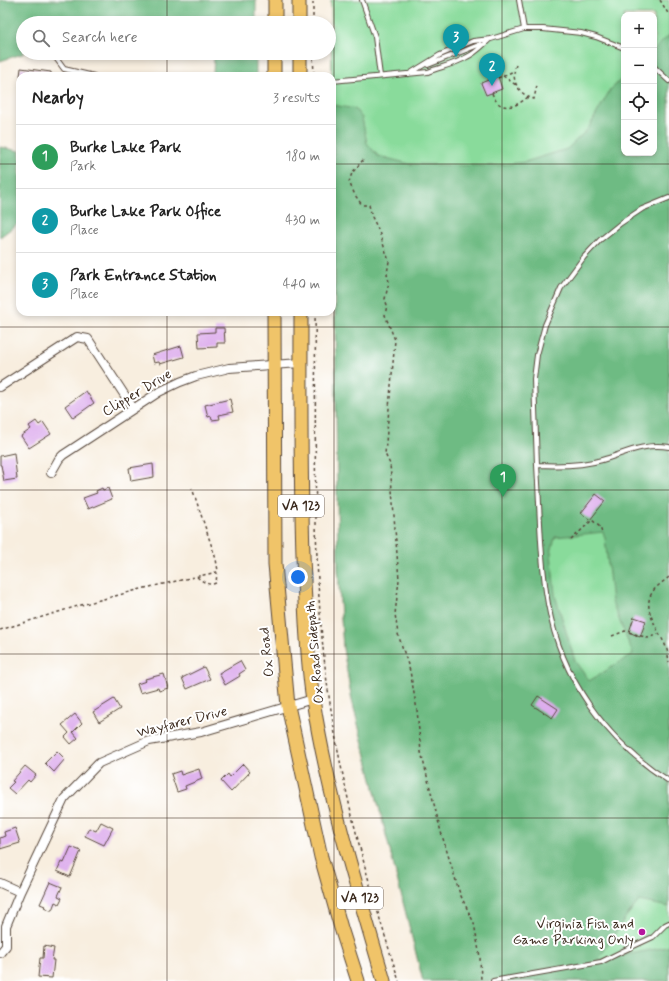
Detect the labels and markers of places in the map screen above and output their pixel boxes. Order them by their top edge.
pin: 3 [443,24,469,57]
pin: 2 [479,53,505,86]
pin: 1 [490,464,516,497]
place label: Virginia Fish and Game Parking Only [513,915,634,949]
marker: Virginia Fish and Game Parking Only [637,927,647,937]

